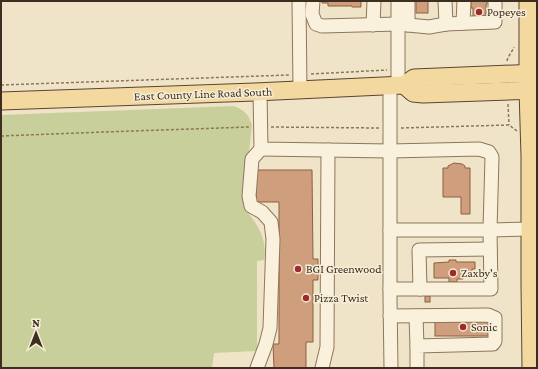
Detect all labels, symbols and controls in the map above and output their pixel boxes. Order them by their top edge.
place label: Popeyes [487,5,526,19]
marker: Popeyes [474,7,484,17]
street label: East County Line Road South [134,85,273,103]
place label: BGI Greenwood [306,262,382,276]
marker: BGI Greenwood [293,264,303,274]
place label: Zaxby's [461,266,498,280]
marker: Zaxby's [448,268,458,278]
place label: Pizza Twist [314,291,369,305]
marker: Pizza Twist [301,293,311,303]
north arrow [16,313,56,353]
text: N [32,317,40,329]
place label: Sonic [471,320,497,334]
marker: Sonic [458,322,468,332]

